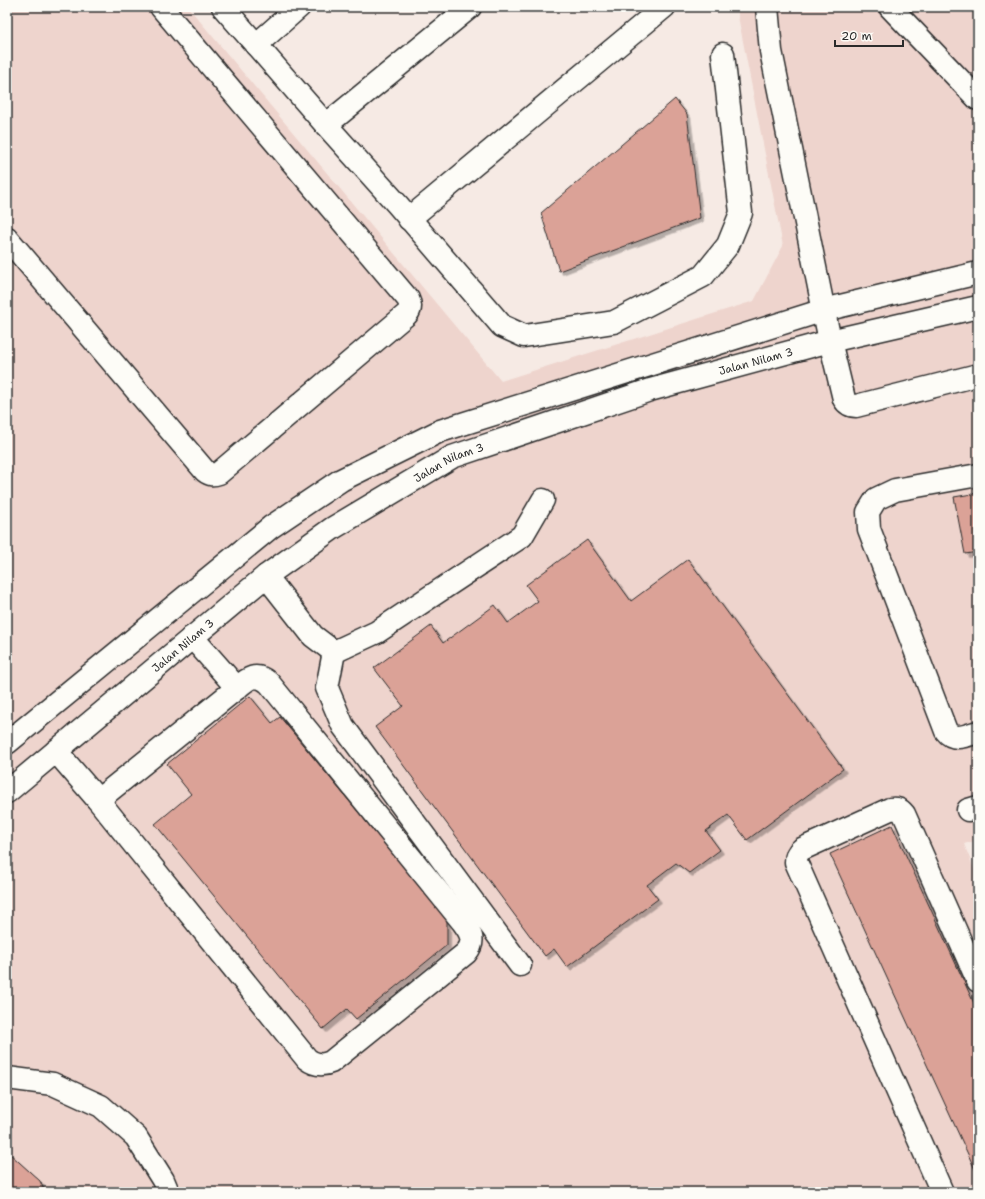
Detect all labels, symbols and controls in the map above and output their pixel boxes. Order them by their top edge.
scale bar [835,22,903,48]
text: 20 m [841,28,872,44]
street label: Jalan Nilam 3 [717,344,795,378]
street label: Jalan Nilam 3 [411,439,486,486]
street label: Jalan Nilam 3 [149,615,217,676]

